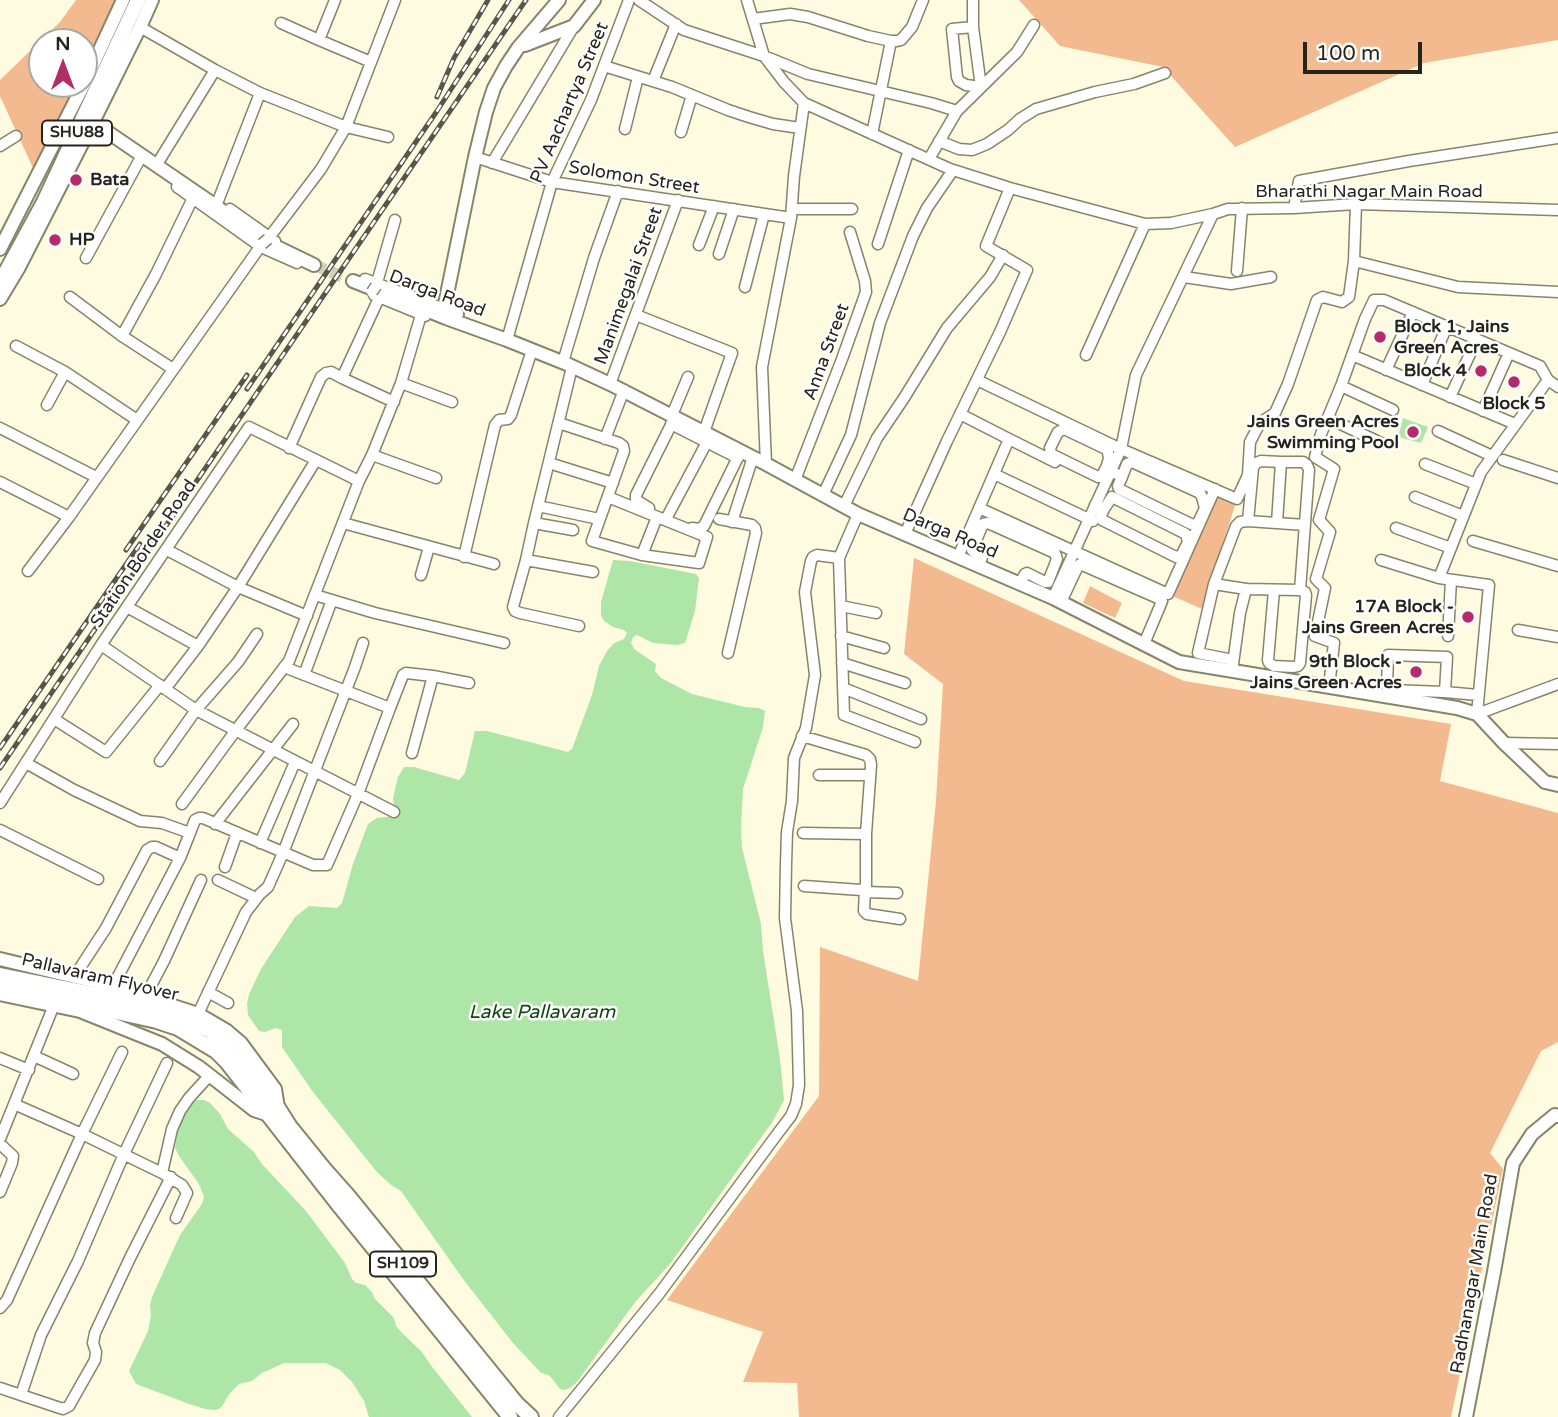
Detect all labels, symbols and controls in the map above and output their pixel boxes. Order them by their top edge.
street label: PV Aachartya Street [526,19,614,187]
north arrow [28,28,98,98]
scale bar [1306,28,1425,72]
text: N [55,33,71,55]
text: 100 m [1316,41,1380,66]
road number: SHU88 [42,120,112,146]
street label: Solomon Street [567,157,701,199]
place label: Bata [90,169,129,191]
marker: Bata [68,172,84,188]
street label: Bharathi Nagar Main Road [1255,181,1483,203]
street label: Manimegalai Street [590,204,668,368]
place label: HP [69,229,95,251]
marker: HP [47,232,63,248]
street label: Darga Road [386,266,488,322]
street label: Anna Street [799,301,855,403]
place label: Block 1, Jains Green Acres [1394,316,1509,358]
marker: Block 1, Jains Green Acres [1372,329,1388,345]
place label: Block 4 [1404,360,1467,382]
marker: Block 4 [1473,363,1489,379]
marker: Block 5 [1506,374,1522,390]
place label: Block 5 [1482,393,1546,415]
place label: Jains Green Acres Swimming Pool [1247,411,1399,453]
marker: Jains Green Acres Swimming Pool [1405,424,1421,440]
street label: Station Border Road [86,476,202,632]
street label: Darga Road [899,504,1001,564]
place label: 17A Block - Jains Green Acres [1302,596,1454,638]
marker: 17A Block - Jains Green Acres [1460,609,1476,625]
place label: 9th Block - Jains Green Acres [1250,651,1402,694]
marker: 9th Block - Jains Green Acres [1408,664,1424,680]
street label: Pallavaram Flyover [19,949,181,1007]
water label: Lake Pallavaram [469,1002,615,1024]
street label: Radhanagar Main Road [1447,1172,1503,1376]
road number: SH109 [370,1252,436,1276]

